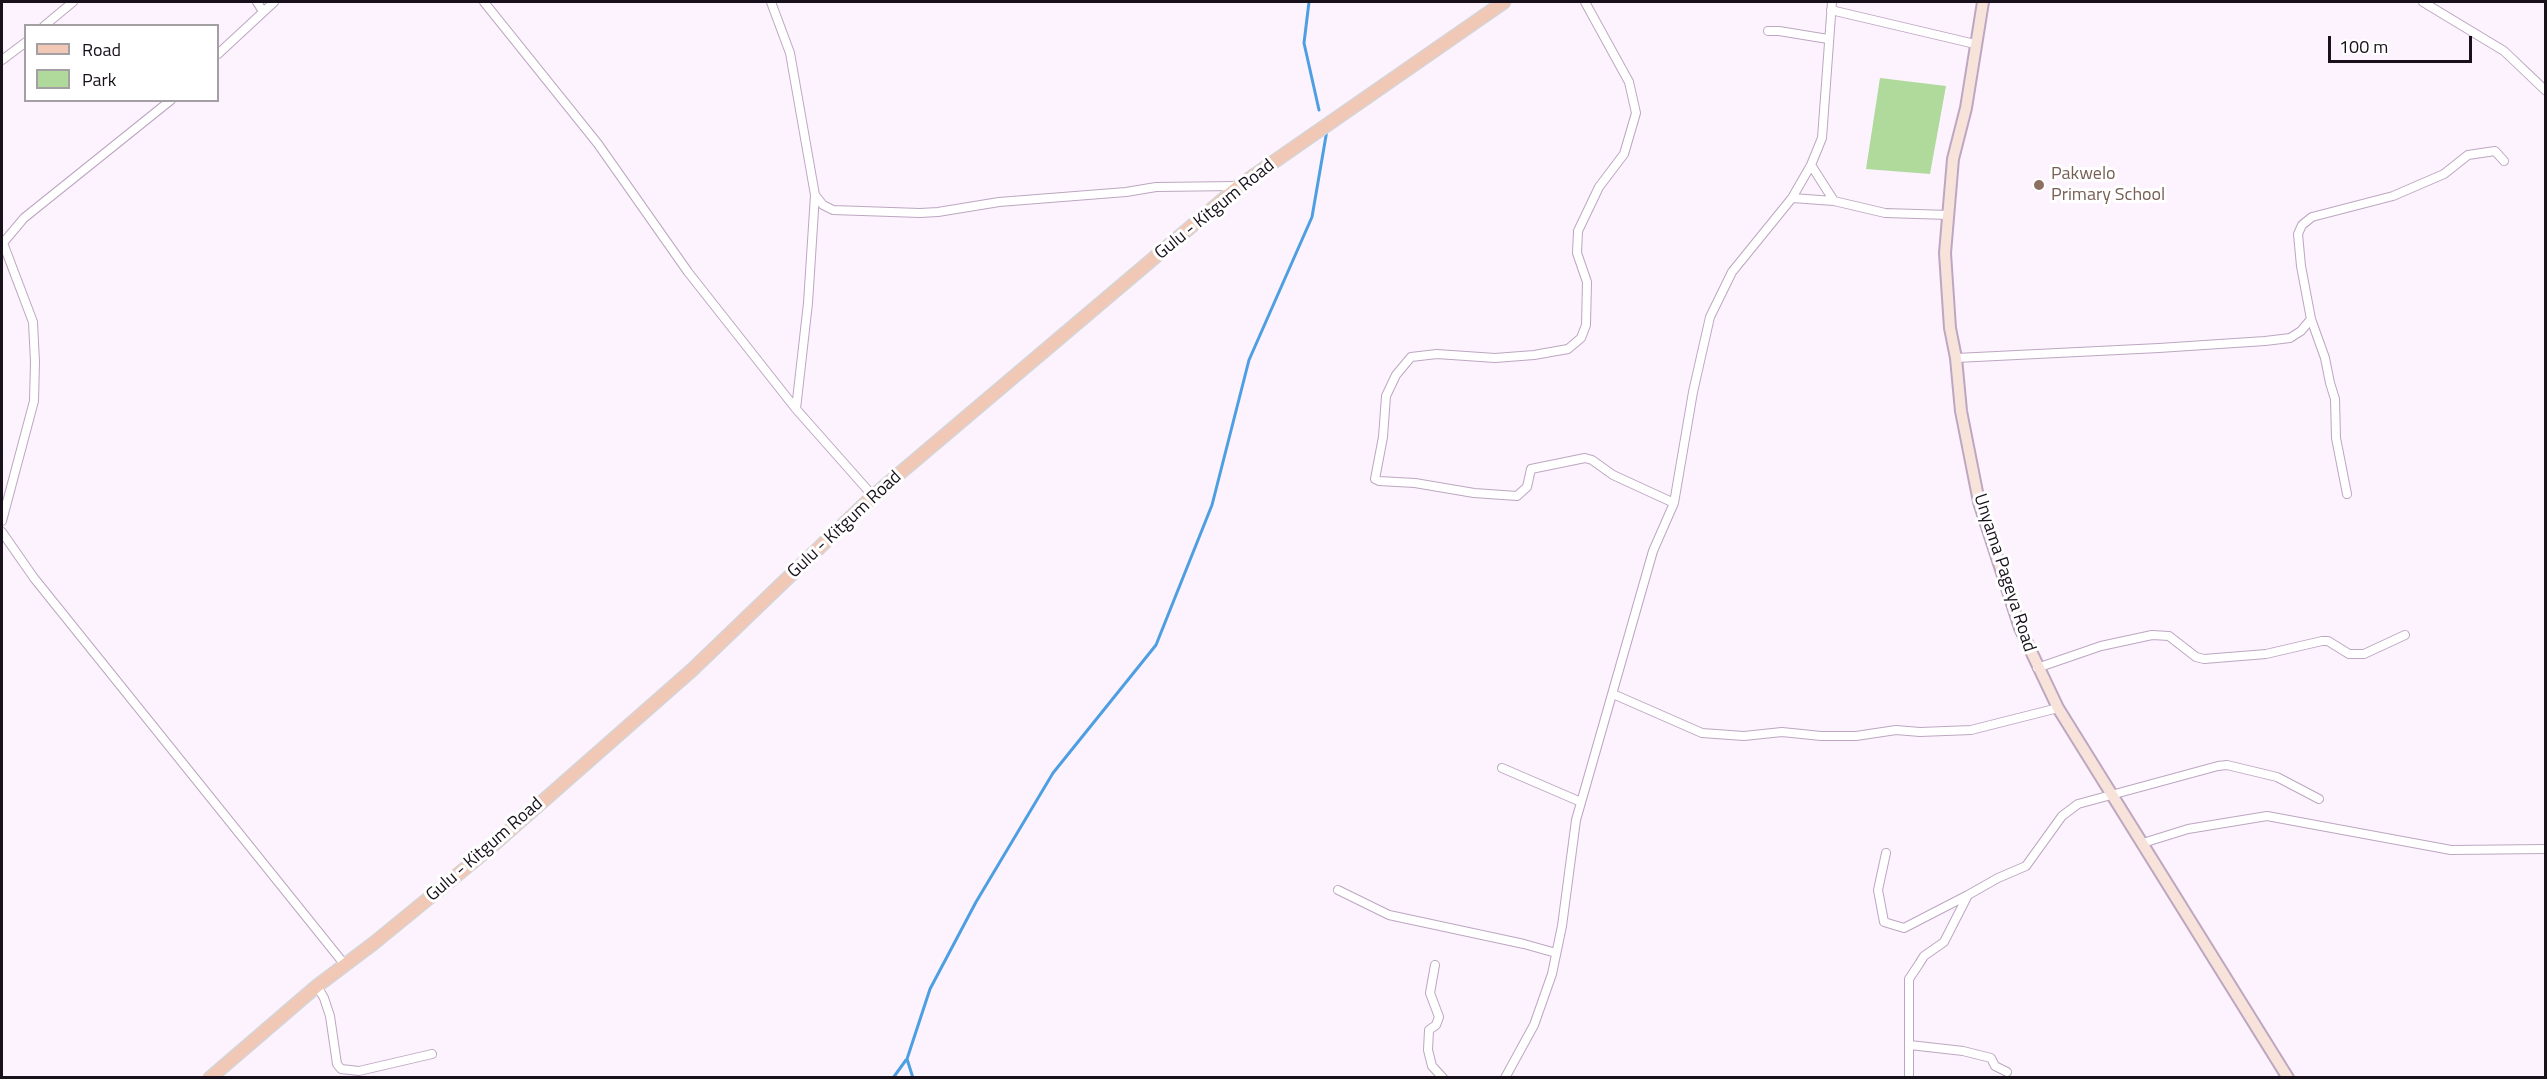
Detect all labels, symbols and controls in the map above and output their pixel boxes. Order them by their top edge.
legend [24,24,219,102]
scale bar [2331,24,2475,62]
text: 100 m [2339,33,2388,60]
text: Road [82,36,121,63]
text: Park [82,66,116,93]
street label: Gulu - Kitgum Road [1151,155,1279,265]
place label: Pakwelo Primary School [2051,164,2165,207]
marker: Pakwelo Primary School [2032,178,2046,192]
street label: Gulu - Kitgum Road [784,467,906,583]
street label: Unyama Pageya Road [1968,491,2040,655]
street label: Gulu - Kitgum Road [422,793,548,907]

